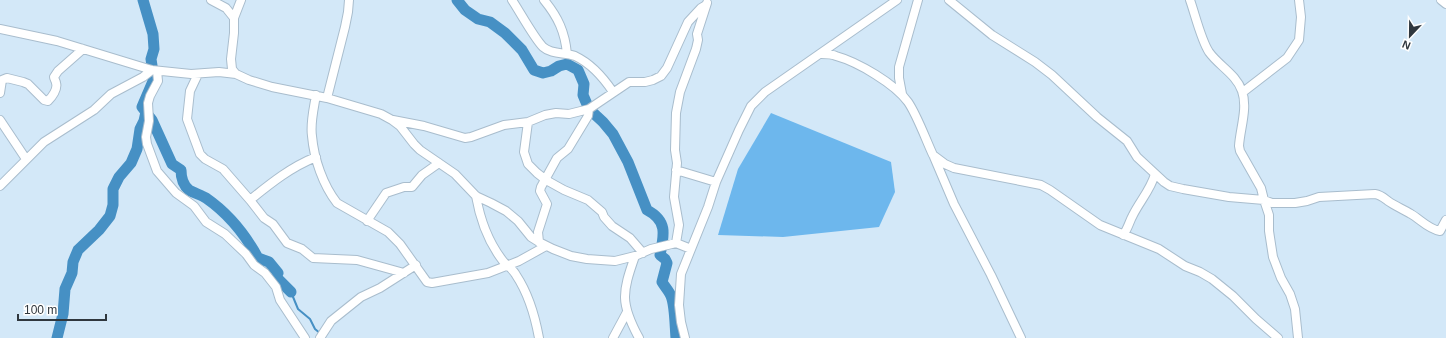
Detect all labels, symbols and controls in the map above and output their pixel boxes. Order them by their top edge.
north arrow [1390,16,1430,56]
text: N [1400,38,1412,52]
scale bar [18,296,106,322]
text: 100 m [24,303,57,317]

